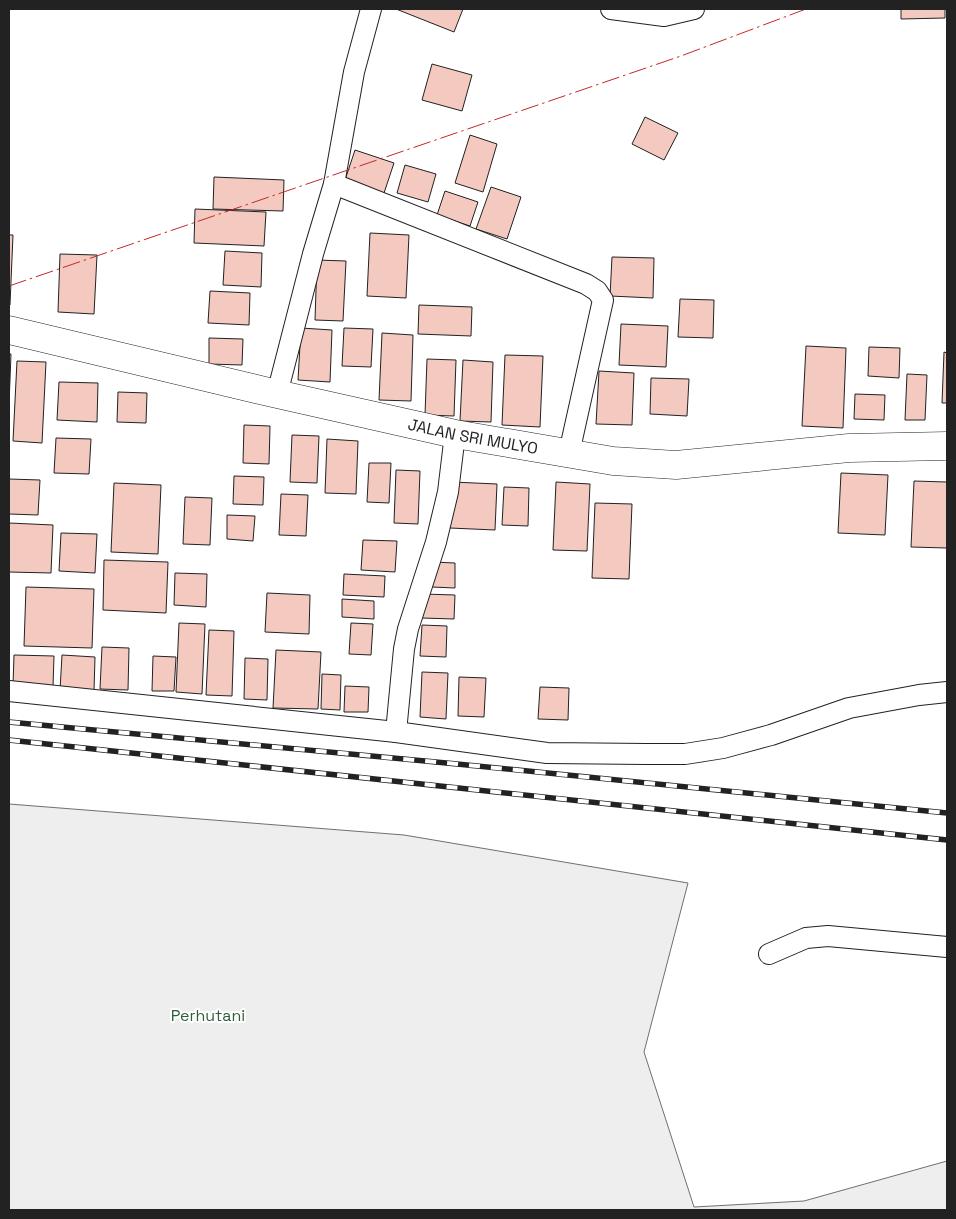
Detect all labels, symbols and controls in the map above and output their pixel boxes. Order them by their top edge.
street label: JALAN SRI MULYO [406,414,539,459]
park label: Perhutani [171,1005,245,1026]

